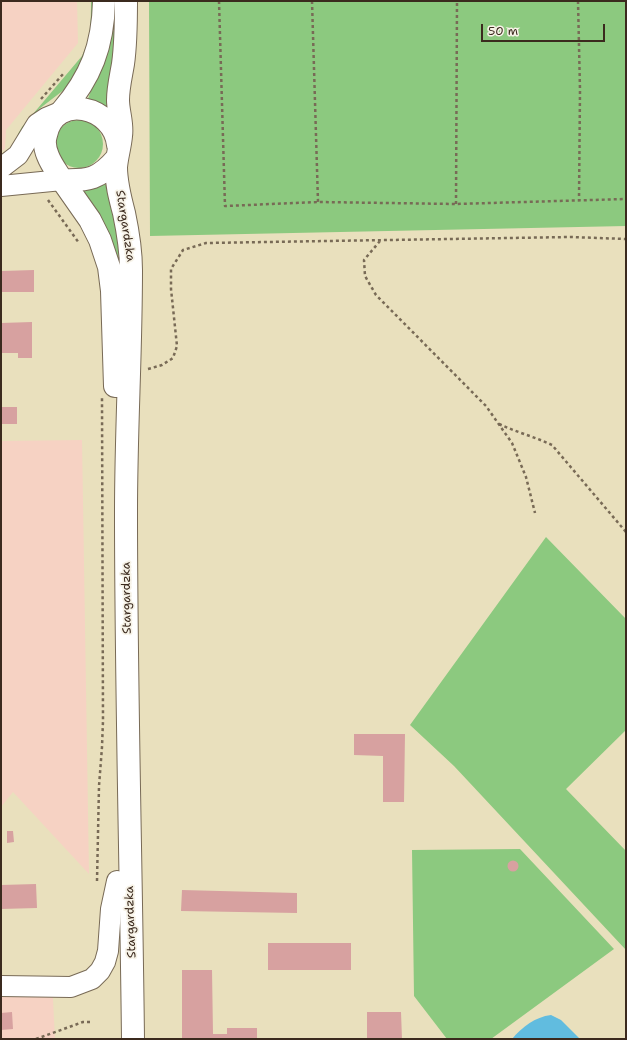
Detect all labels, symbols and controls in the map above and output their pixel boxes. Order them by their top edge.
scale bar [483,16,607,42]
text: 50 m [488,23,518,39]
street label: Stargardzka [112,189,138,263]
street label: Stargardzka [119,562,135,634]
street label: Stargardzka [123,886,139,958]

